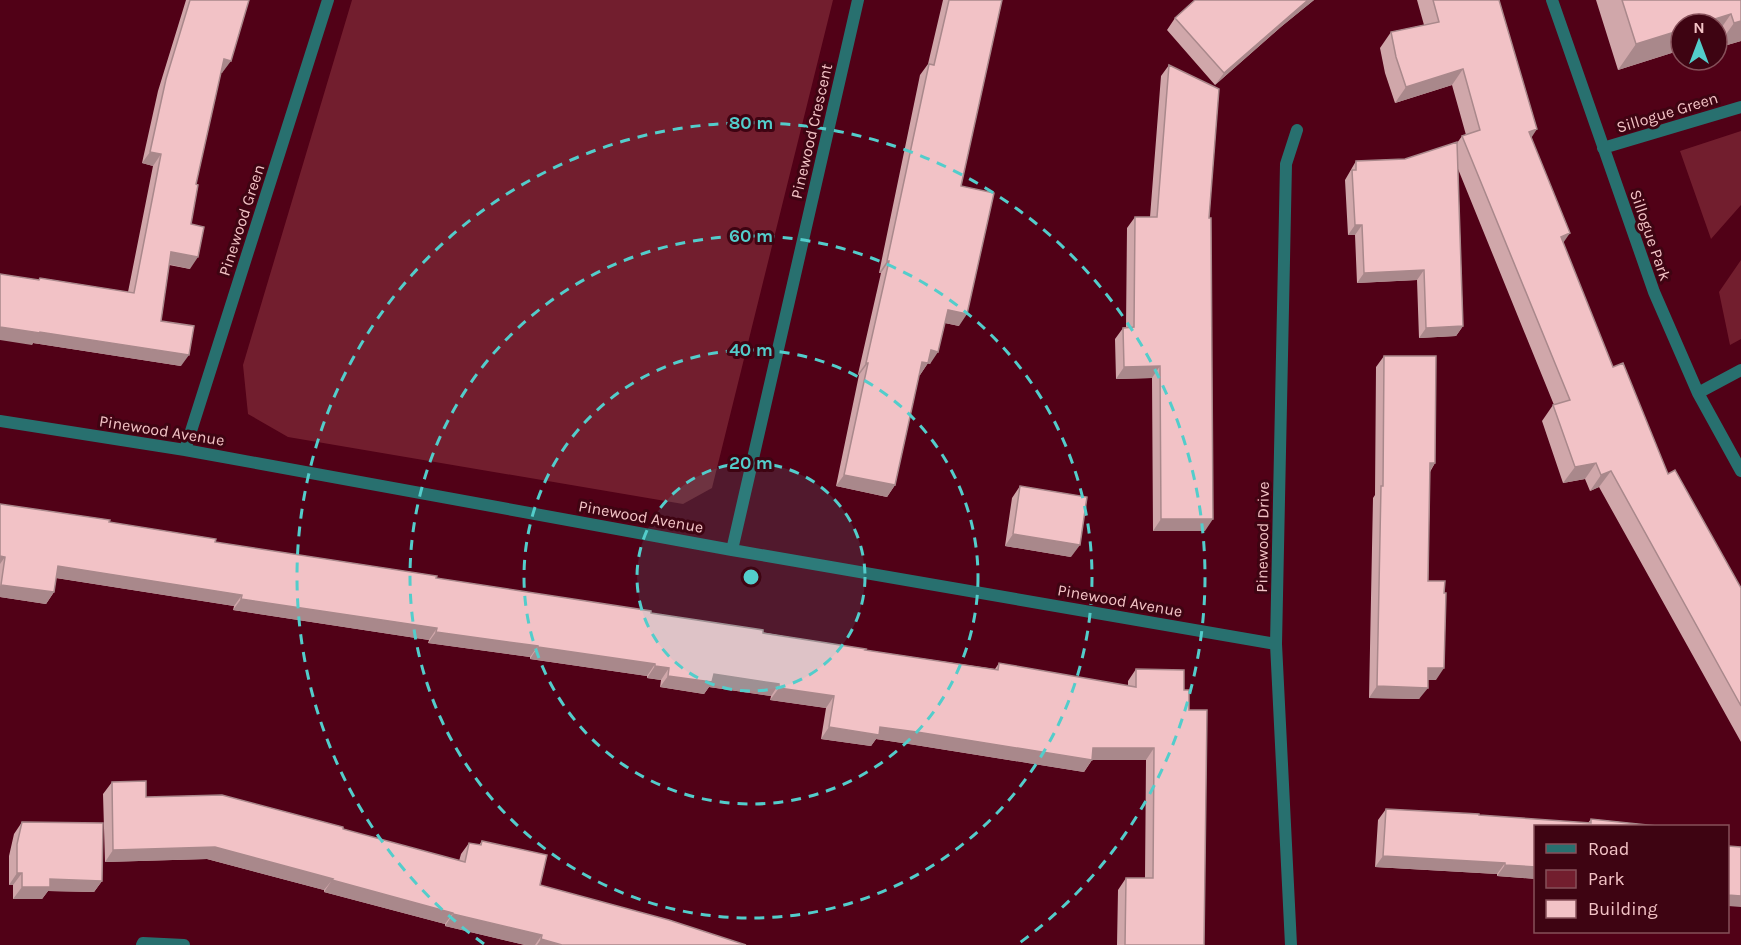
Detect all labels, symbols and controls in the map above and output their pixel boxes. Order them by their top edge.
north arrow [1669,12,1729,72]
text: N [1693,18,1705,37]
street label: Pinewood Crescent [787,62,836,201]
street label: Sillogue Green [1614,88,1720,137]
text: 80 m [729,112,773,134]
street label: Pinewood Green [215,162,268,278]
street label: Sillogue Park [1626,187,1675,283]
text: 60 m [729,225,773,247]
text: 40 m [729,339,773,361]
street label: Pinewood Avenue [98,411,226,450]
text: 20 m [729,452,773,474]
street label: Pinewood Drive [1252,481,1273,593]
street label: Pinewood Avenue [577,496,705,537]
centre of rings [741,567,761,587]
street label: Pinewood Avenue [1056,580,1184,621]
legend [1534,825,1729,933]
text: Road [1588,838,1629,860]
text: Park [1588,868,1625,890]
text: Building [1588,898,1658,920]

